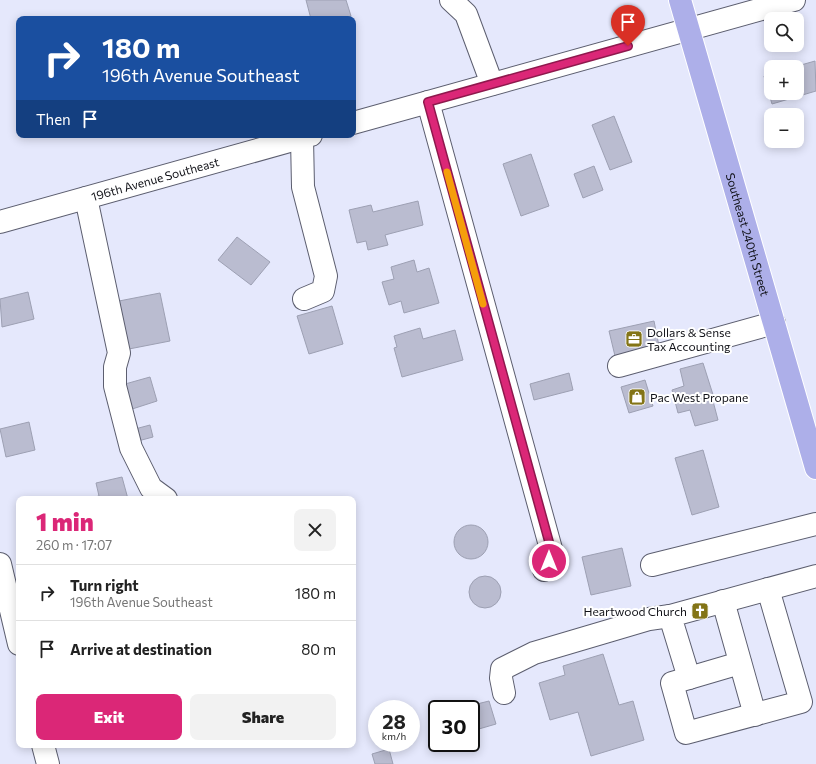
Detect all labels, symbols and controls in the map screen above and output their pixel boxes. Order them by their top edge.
pin [611,5,645,46]
icon: arrive [617,11,639,33]
map controls [764,12,804,148]
button: search [764,12,804,52]
text: 180 m [102,30,180,64]
icon: right [36,32,88,84]
button: + [764,60,804,100]
text: 196th Avenue Southeast [102,64,300,86]
icon: arrive [79,108,101,130]
button: − [764,108,804,148]
text: Then [36,110,71,128]
street label: 196th Avenue Southeast [90,154,221,203]
street label: Southeast 240th Street [724,171,773,298]
place label: Dollars & Sense Tax Accounting [647,325,731,353]
office icon: Dollars & Sense Tax Accounting [624,329,644,349]
shop icon: Pac West Propane [627,387,647,407]
place label: Pac West Propane [650,390,748,404]
text: 1 min [36,507,94,536]
button: close [294,509,336,551]
text: 260 m · 17:07 [36,537,112,553]
position arrow [528,540,570,582]
text: Turn right [70,576,139,594]
icon: right [36,582,58,604]
text: 180 m [295,584,336,602]
text: 196th Avenue Southeast [70,594,213,610]
church icon: Heartwood Church [690,601,710,621]
place label: Heartwood Church [584,604,687,618]
icon: arrive [36,638,58,660]
text: Arrive at destination [70,640,212,658]
text: 80 m [301,640,336,658]
button: Exit [36,694,182,740]
button: Share [190,694,336,740]
speed limit sign: 30 [428,700,480,752]
text: 28 [382,709,406,733]
text: km/h [382,730,406,742]

